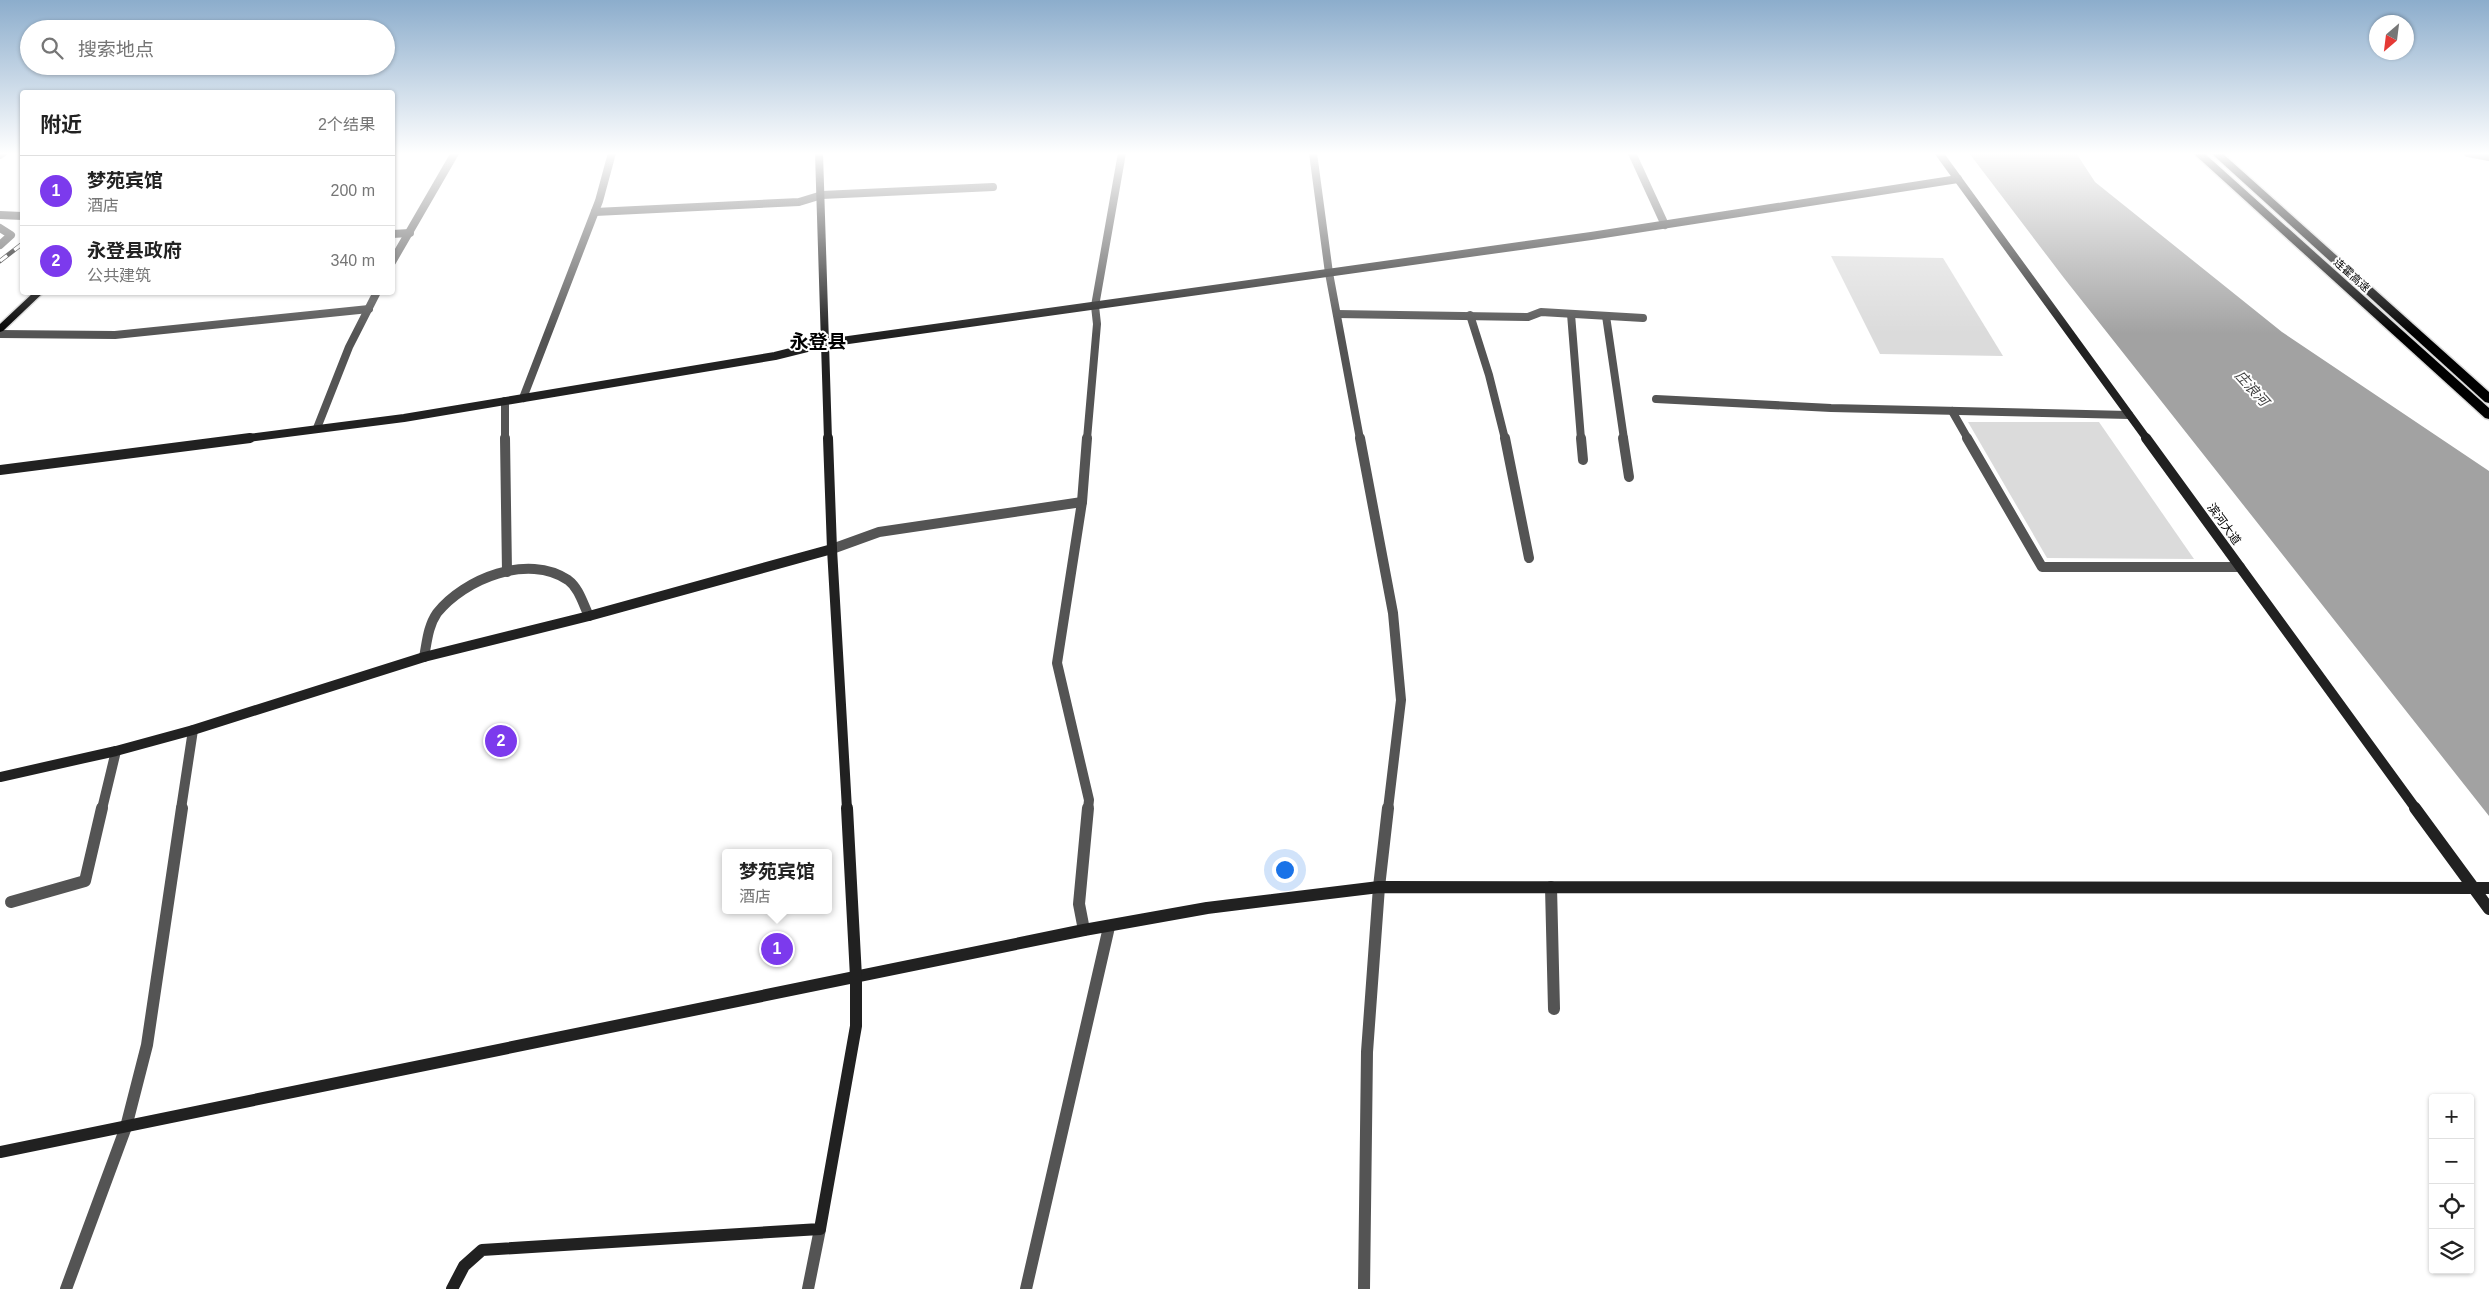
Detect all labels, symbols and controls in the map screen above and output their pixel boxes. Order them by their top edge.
north arrow [2369,15,2414,60]
search box [20,20,395,75]
icon: search [38,34,66,62]
text: 搜索地点 [78,39,154,60]
text: 附近 [40,113,82,136]
text: 2个结果 [318,116,375,133]
text: 梦苑宾馆 [87,170,163,191]
text: 1 [52,182,60,199]
text: 200 m [331,182,375,199]
text: 酒店 [87,197,119,214]
text: 永登县政府 [87,240,182,261]
text: 2 [52,252,60,269]
text: 340 m [331,252,375,269]
street label: 连霍高速 [2332,256,2372,294]
text: 公共建筑 [87,267,151,284]
district label: 永登县 [789,331,847,352]
water label: 庄浪河 [2232,367,2274,411]
street label: 滨河大道 [2204,500,2244,548]
pin: 2 [485,722,517,760]
popup [722,849,832,914]
your location [1272,857,1298,883]
text: 梦苑宾馆 [739,861,815,882]
text: 酒店 [739,888,771,905]
pin: 1 [761,930,793,968]
map controls [2429,1094,2474,1274]
button: + [2429,1094,2474,1139]
button: − [2429,1139,2474,1184]
button: locate [2429,1184,2474,1229]
button: layers [2429,1229,2474,1274]

